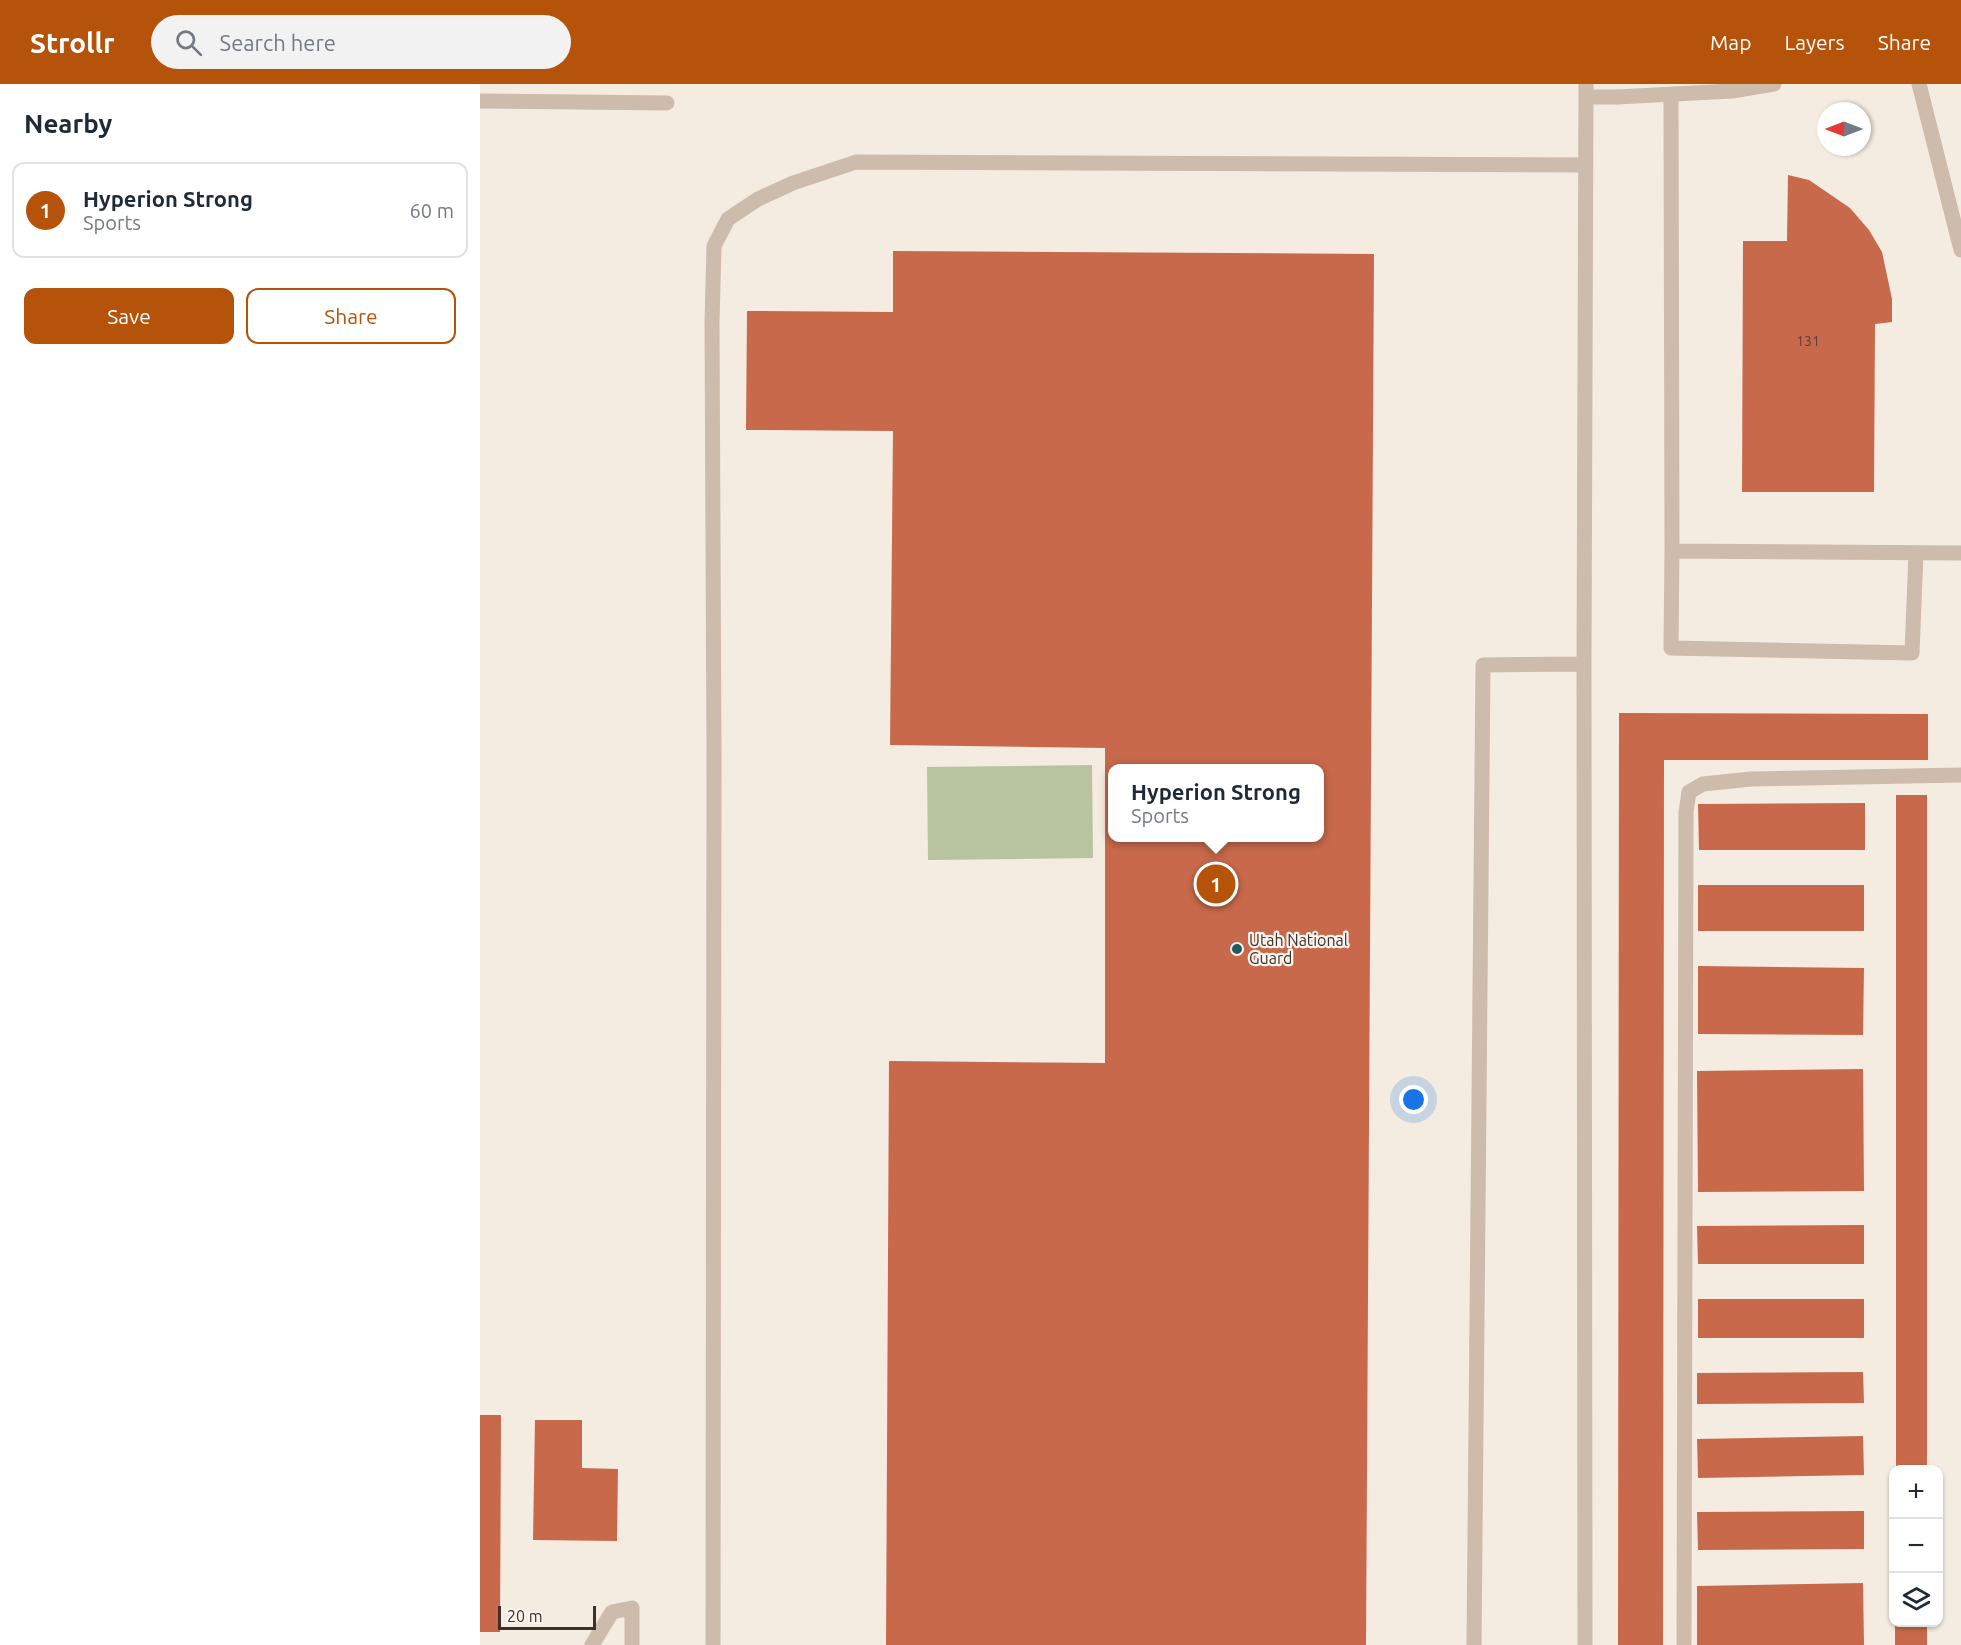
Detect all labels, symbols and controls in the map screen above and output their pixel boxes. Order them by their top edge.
search box [151,15,571,69]
icon: search [172,26,205,59]
text: Strollr [30,27,115,58]
text: Search here [220,30,336,55]
text: Map [1710,30,1751,54]
text: Layers [1784,30,1845,54]
text: Share [1878,30,1931,54]
north arrow [1817,102,1871,156]
text: Nearby [24,109,112,138]
text: Hyperion Strong [83,186,253,211]
text: 1 [40,199,51,222]
text: 60 m [410,199,454,222]
text: Sports [83,211,141,234]
button: Save [24,288,234,344]
button: Share [246,288,456,344]
house number: 131 [1796,333,1820,349]
popup [1108,764,1324,842]
text: Hyperion Strong [1131,779,1301,804]
text: Sports [1131,804,1189,827]
pin: 1 [1196,862,1236,906]
place label: Utah National Guard [1249,931,1348,967]
marker: Utah National Guard [1230,942,1244,956]
your location [1399,1085,1428,1114]
map controls [1889,1465,1943,1627]
button: + [1889,1465,1943,1519]
button: − [1889,1519,1943,1573]
button: layers [1889,1573,1943,1627]
scale bar [498,1603,596,1630]
text: 20 m [507,1607,543,1625]

